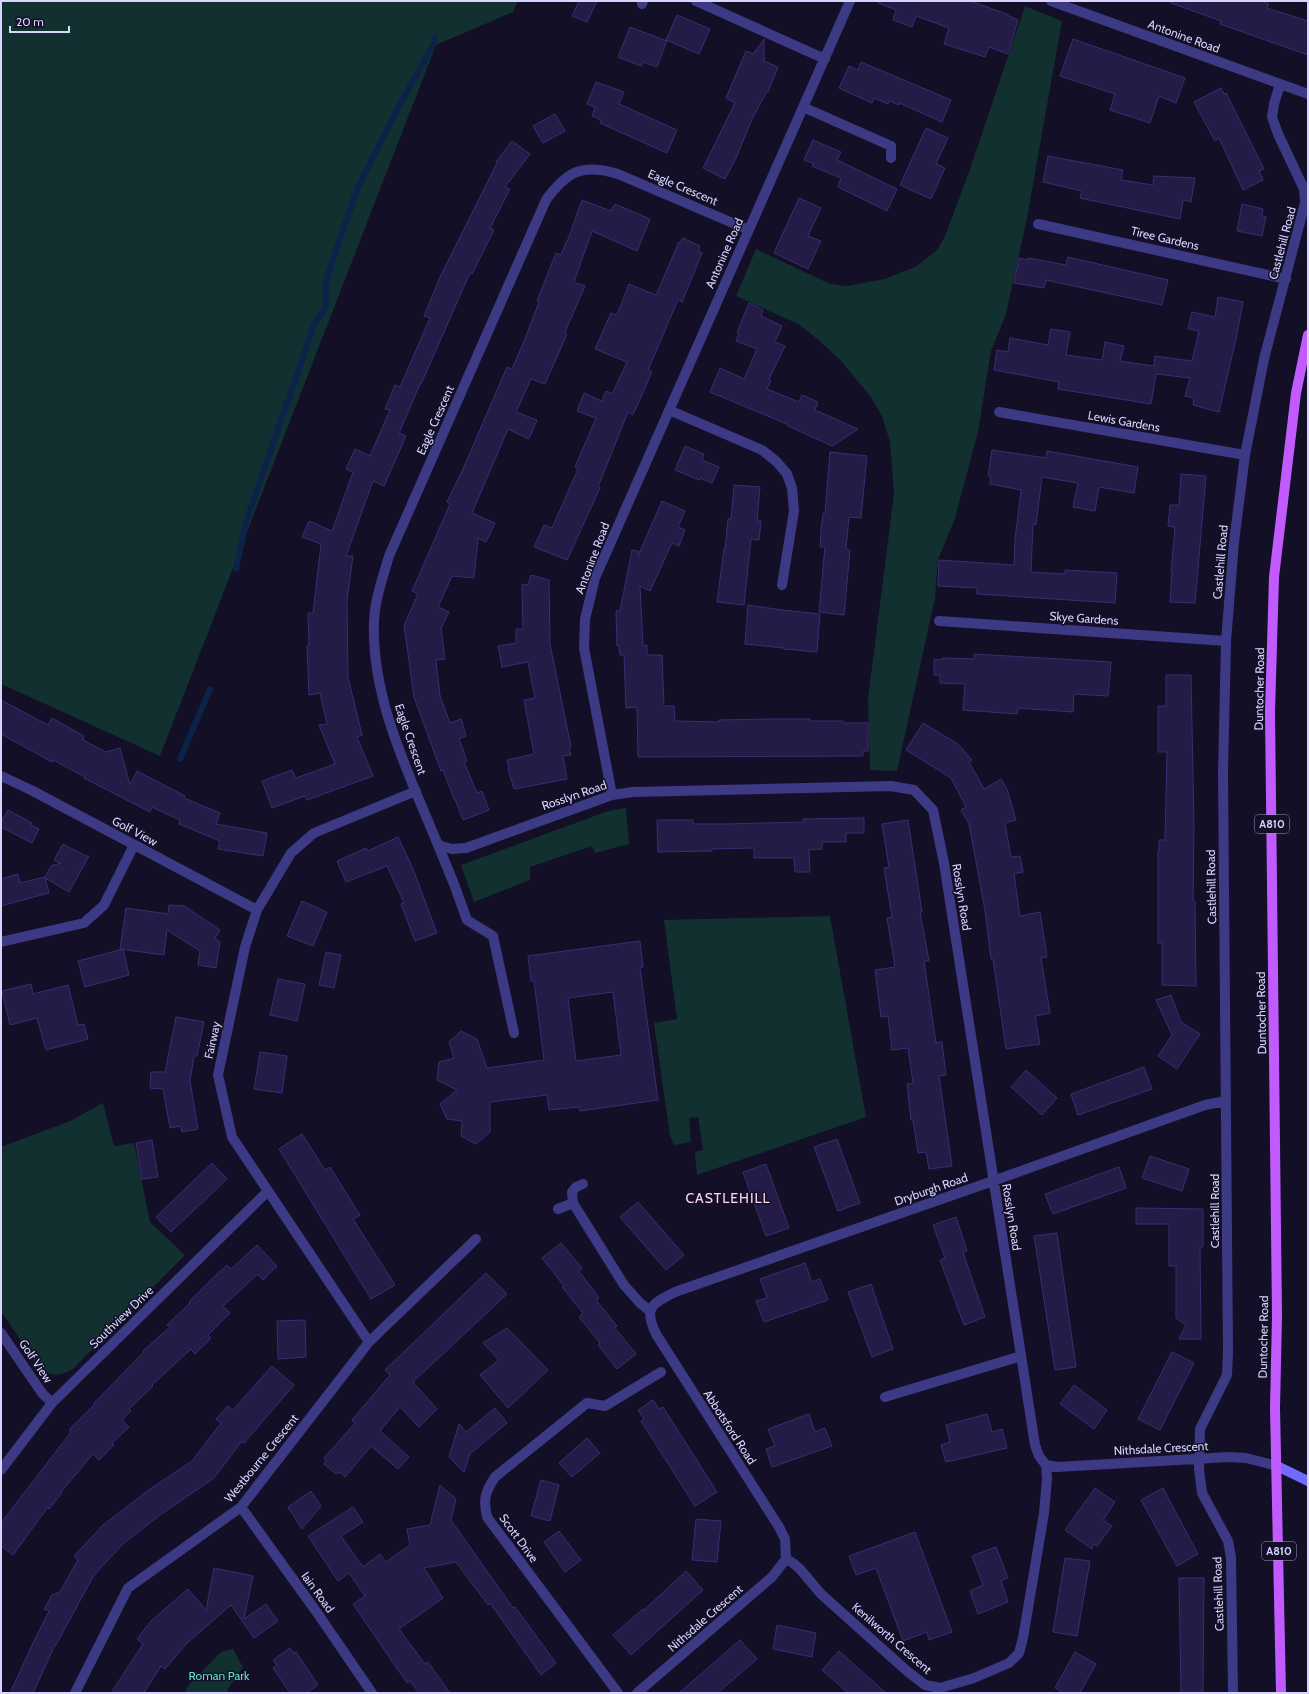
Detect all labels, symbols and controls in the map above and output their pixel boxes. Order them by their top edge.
scale bar [10,8,69,34]
text: 20 m [16,14,44,29]
street label: Antonine Road [1146,16,1222,56]
street label: Eagle Crescent [646,166,720,208]
street label: Castlehill Road [1265,205,1299,281]
street label: Antonine Road [702,215,746,291]
street label: Tiree Gardens [1129,223,1201,253]
street label: Eagle Crescent [413,383,457,457]
street label: Lewis Gardens [1087,407,1161,435]
street label: Antonine Road [571,520,613,596]
street label: Castlehill Road [1209,524,1231,600]
street label: Skye Gardens [1049,608,1119,628]
street label: Duntocher Road [1251,647,1267,731]
street label: Eagle Crescent [392,701,430,777]
street label: Rosslyn Road [540,777,608,813]
street label: Golf View [110,813,161,849]
road number: A810 [1255,815,1289,833]
street label: Castlehill Road [1203,850,1219,924]
street label: Rosslyn Road [949,862,975,932]
street label: Duntocher Road [1253,971,1269,1055]
street label: Fairway [201,1020,223,1060]
street label: Dryburgh Road [892,1169,970,1209]
street label: Castlehill Road [1207,1174,1222,1248]
street label: Rosslyn Road [999,1182,1025,1252]
district label: CASTLEHILL [685,1189,771,1207]
street label: Southview Drive [86,1283,156,1351]
street label: Duntocher Road [1255,1295,1271,1379]
street label: Golf View [16,1336,56,1386]
street label: Abbotsford Road [700,1387,760,1467]
street label: Westbourne Crescent [221,1411,301,1505]
street label: Nithsdale Crescent [1113,1438,1209,1458]
street label: Scott Drive [496,1511,542,1565]
road number: A810 [1262,1542,1296,1560]
street label: Castlehill Road [1209,1556,1227,1632]
street label: Iain Road [298,1569,338,1615]
street label: Nithsdale Crescent [664,1581,746,1655]
street label: Kenilworth Crescent [849,1599,935,1677]
park label: Roman Park [189,1668,250,1683]

